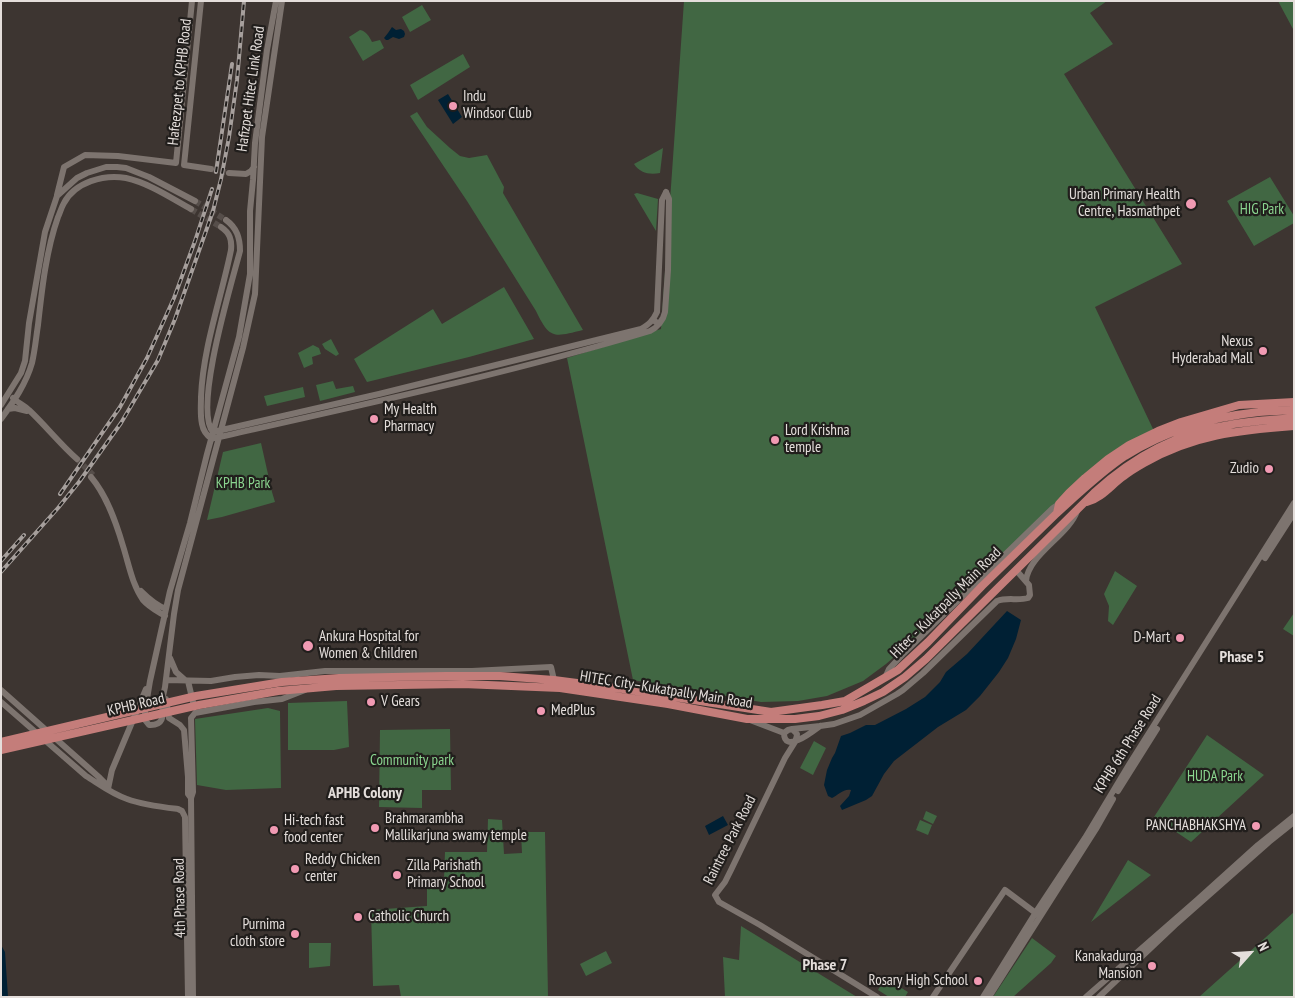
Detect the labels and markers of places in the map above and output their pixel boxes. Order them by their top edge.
place label: Indu Windsor Club [463,88,532,123]
marker: Indu Windsor Club [447,100,459,112]
place label: Urban Primary Health Centre, Hasmathpet [1069,186,1180,221]
marker: Urban Primary Health Centre, Hasmathpet [1184,197,1198,211]
place label: Nexus Hyderabad Mall [1172,333,1253,368]
marker: Nexus Hyderabad Mall [1257,345,1269,357]
place label: My Health Pharmacy [384,401,437,436]
marker: My Health Pharmacy [368,413,380,425]
place label: Lord Krishna temple [785,422,850,457]
marker: Lord Krishna temple [769,434,781,446]
place label: Zudio [1230,460,1259,478]
marker: Zudio [1263,463,1275,475]
place label: Ankura Hospital for Women & Children [319,628,419,663]
place label: D-Mart [1134,629,1170,647]
marker: D-Mart [1174,632,1186,644]
marker: Ankura Hospital for Women & Children [301,639,315,653]
place label: V Gears [381,693,420,711]
marker: V Gears [365,696,377,708]
place label: MedPlus [551,702,595,720]
marker: MedPlus [535,705,547,717]
place label: Brahmarambha Mallikarjuna swamy temple [385,810,527,845]
place label: Hi-tech fast food center [284,812,344,847]
place label: PANCHABHAKSHYA [1146,817,1246,835]
marker: PANCHABHAKSHYA [1250,820,1262,832]
marker: Brahmarambha Mallikarjuna swamy temple [369,822,381,834]
marker: Hi-tech fast food center [268,824,280,836]
place label: Reddy Chicken center [305,851,380,886]
place label: Zilla Parishath Primary School [407,857,484,892]
marker: Reddy Chicken center [289,863,301,875]
marker: Zilla Parishath Primary School [391,869,403,881]
place label: Catholic Church [368,908,449,926]
marker: Catholic Church [352,911,364,923]
place label: Purnima cloth store [230,916,285,951]
marker: Purnima cloth store [289,928,301,940]
place label: Kanakadurga Mansion [1075,948,1142,983]
marker: Kanakadurga Mansion [1146,960,1158,972]
place label: Rosary High School [869,972,968,990]
marker: Rosary High School [972,975,984,987]

